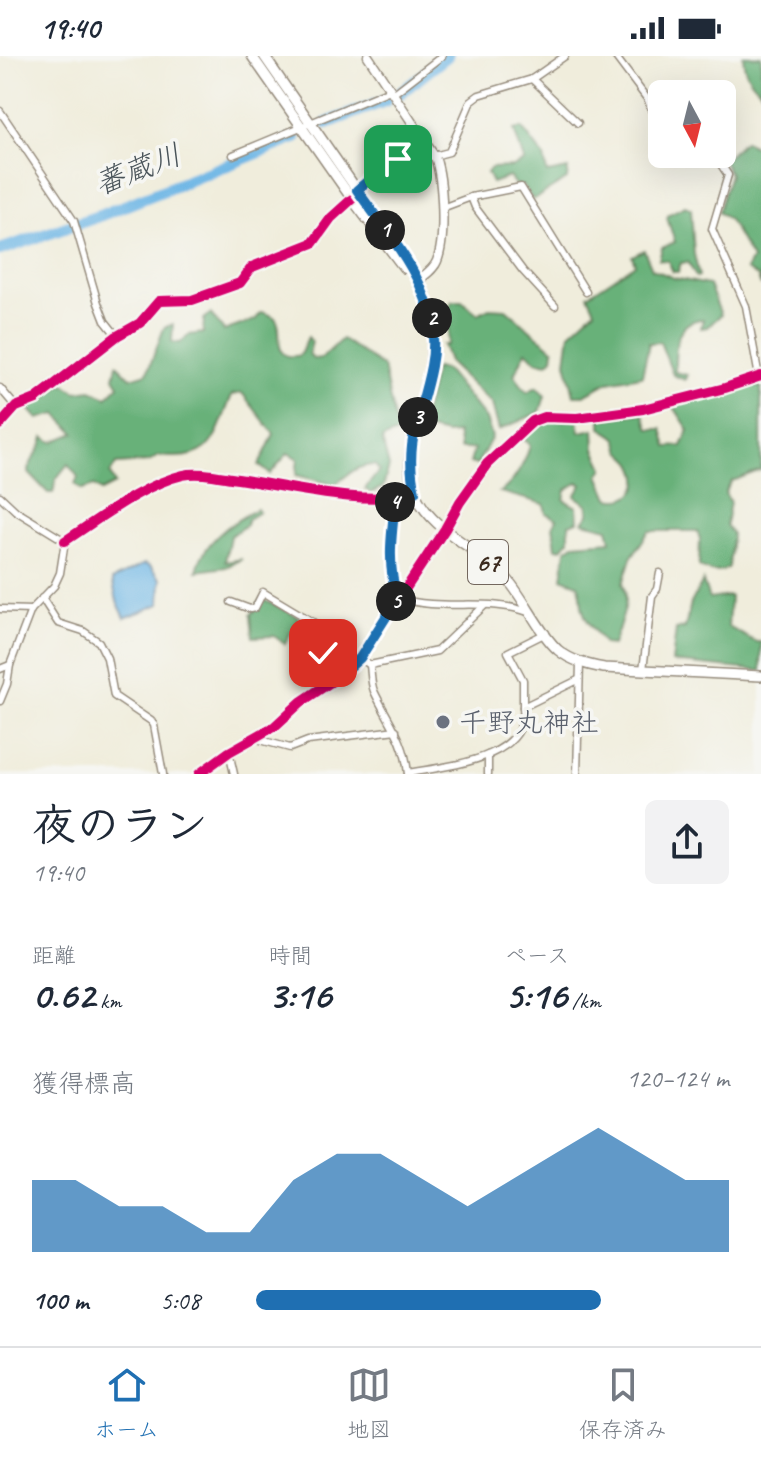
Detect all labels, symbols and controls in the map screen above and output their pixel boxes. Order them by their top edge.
text: 19:40 [40,9,100,47]
north arrow [648,80,736,168]
map controls [648,80,736,168]
pin [364,125,432,193]
water label: 蕃蔵川 [89,135,187,203]
icon: arrive [376,137,420,181]
pin: 1 [365,210,405,250]
text: 1 [380,216,390,244]
pin: 2 [412,298,452,338]
text: 2 [427,304,437,332]
pin: 3 [398,397,438,437]
text: 3 [413,403,423,431]
pin: 4 [375,482,415,522]
text: 4 [390,488,400,516]
road number: 67 [468,540,508,584]
pin: 5 [376,581,416,621]
text: 5 [391,587,401,615]
pin [289,619,357,687]
icon: check [301,631,345,675]
place label: 千野丸神社 [459,705,599,740]
marker: 千野丸神社 [434,713,452,731]
text: 夜のラン [32,798,208,853]
button: share [645,800,729,884]
text: 19:40 [32,856,84,889]
text: 距離 [32,942,76,970]
text: 時間 [268,942,312,970]
text: ペース [505,942,569,970]
text: 0.62 [32,970,95,1020]
text: 3:16 [268,970,331,1020]
text: 5:16 [505,970,567,1020]
text: km [95,987,122,1015]
text: /km [567,987,601,1015]
text: 120–124 m [626,1062,729,1095]
text: 獲得標高 [32,1067,136,1100]
text: 100 m [32,1284,88,1317]
text: 5:08 [160,1284,200,1317]
tab: ホーム [94,1363,159,1444]
tab: 地図 [347,1363,391,1444]
tab: 保存済み [579,1363,667,1444]

